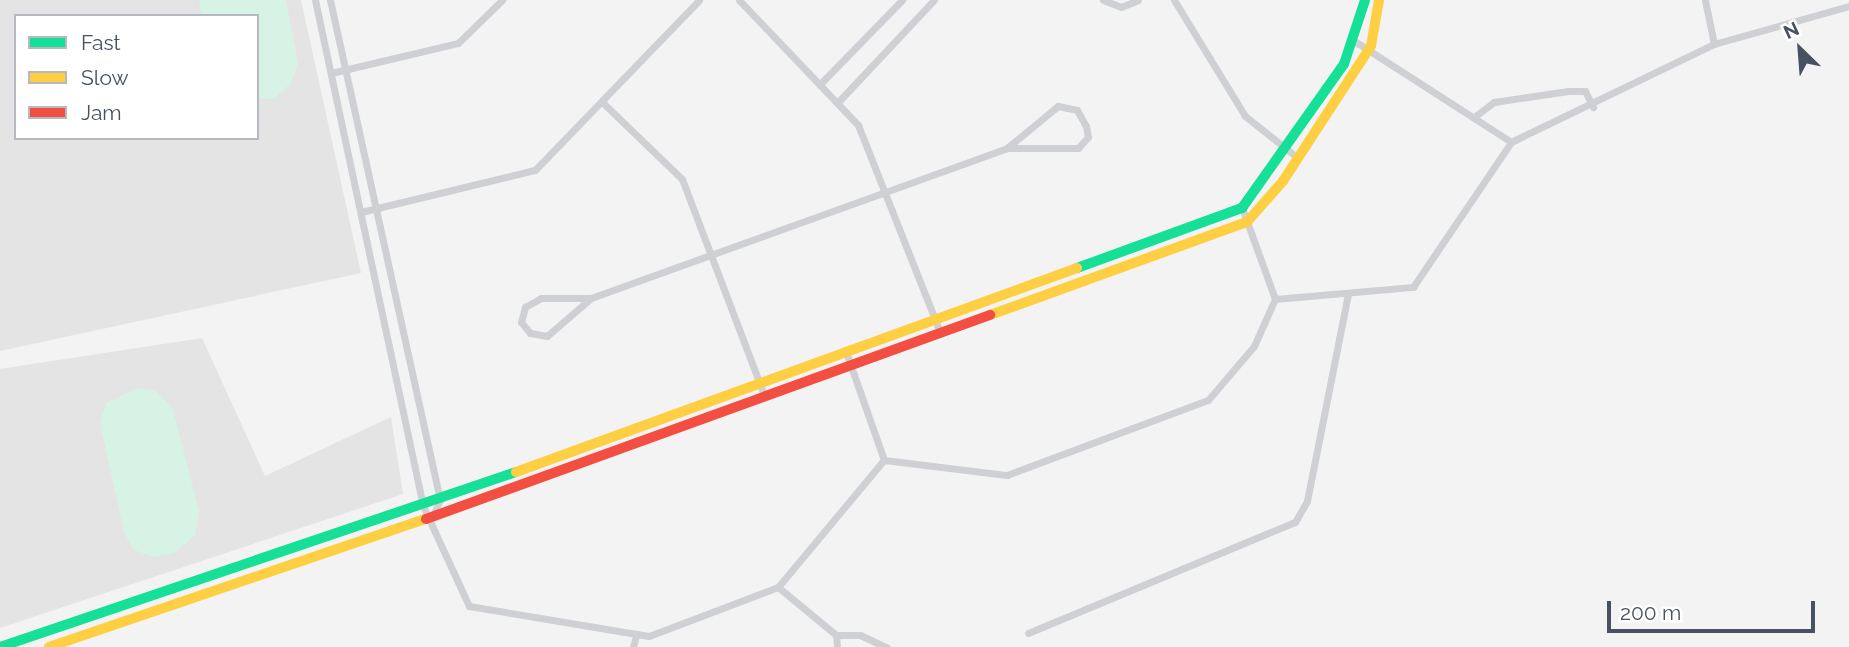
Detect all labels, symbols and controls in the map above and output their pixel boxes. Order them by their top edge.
legend [14,14,259,140]
north arrow [1765,14,1835,84]
text: N [1780,17,1802,43]
text: Fast [81,30,121,55]
text: Slow [81,65,129,90]
text: Jam [81,100,122,125]
scale bar [1611,588,1819,632]
text: 200 m [1620,600,1681,625]

